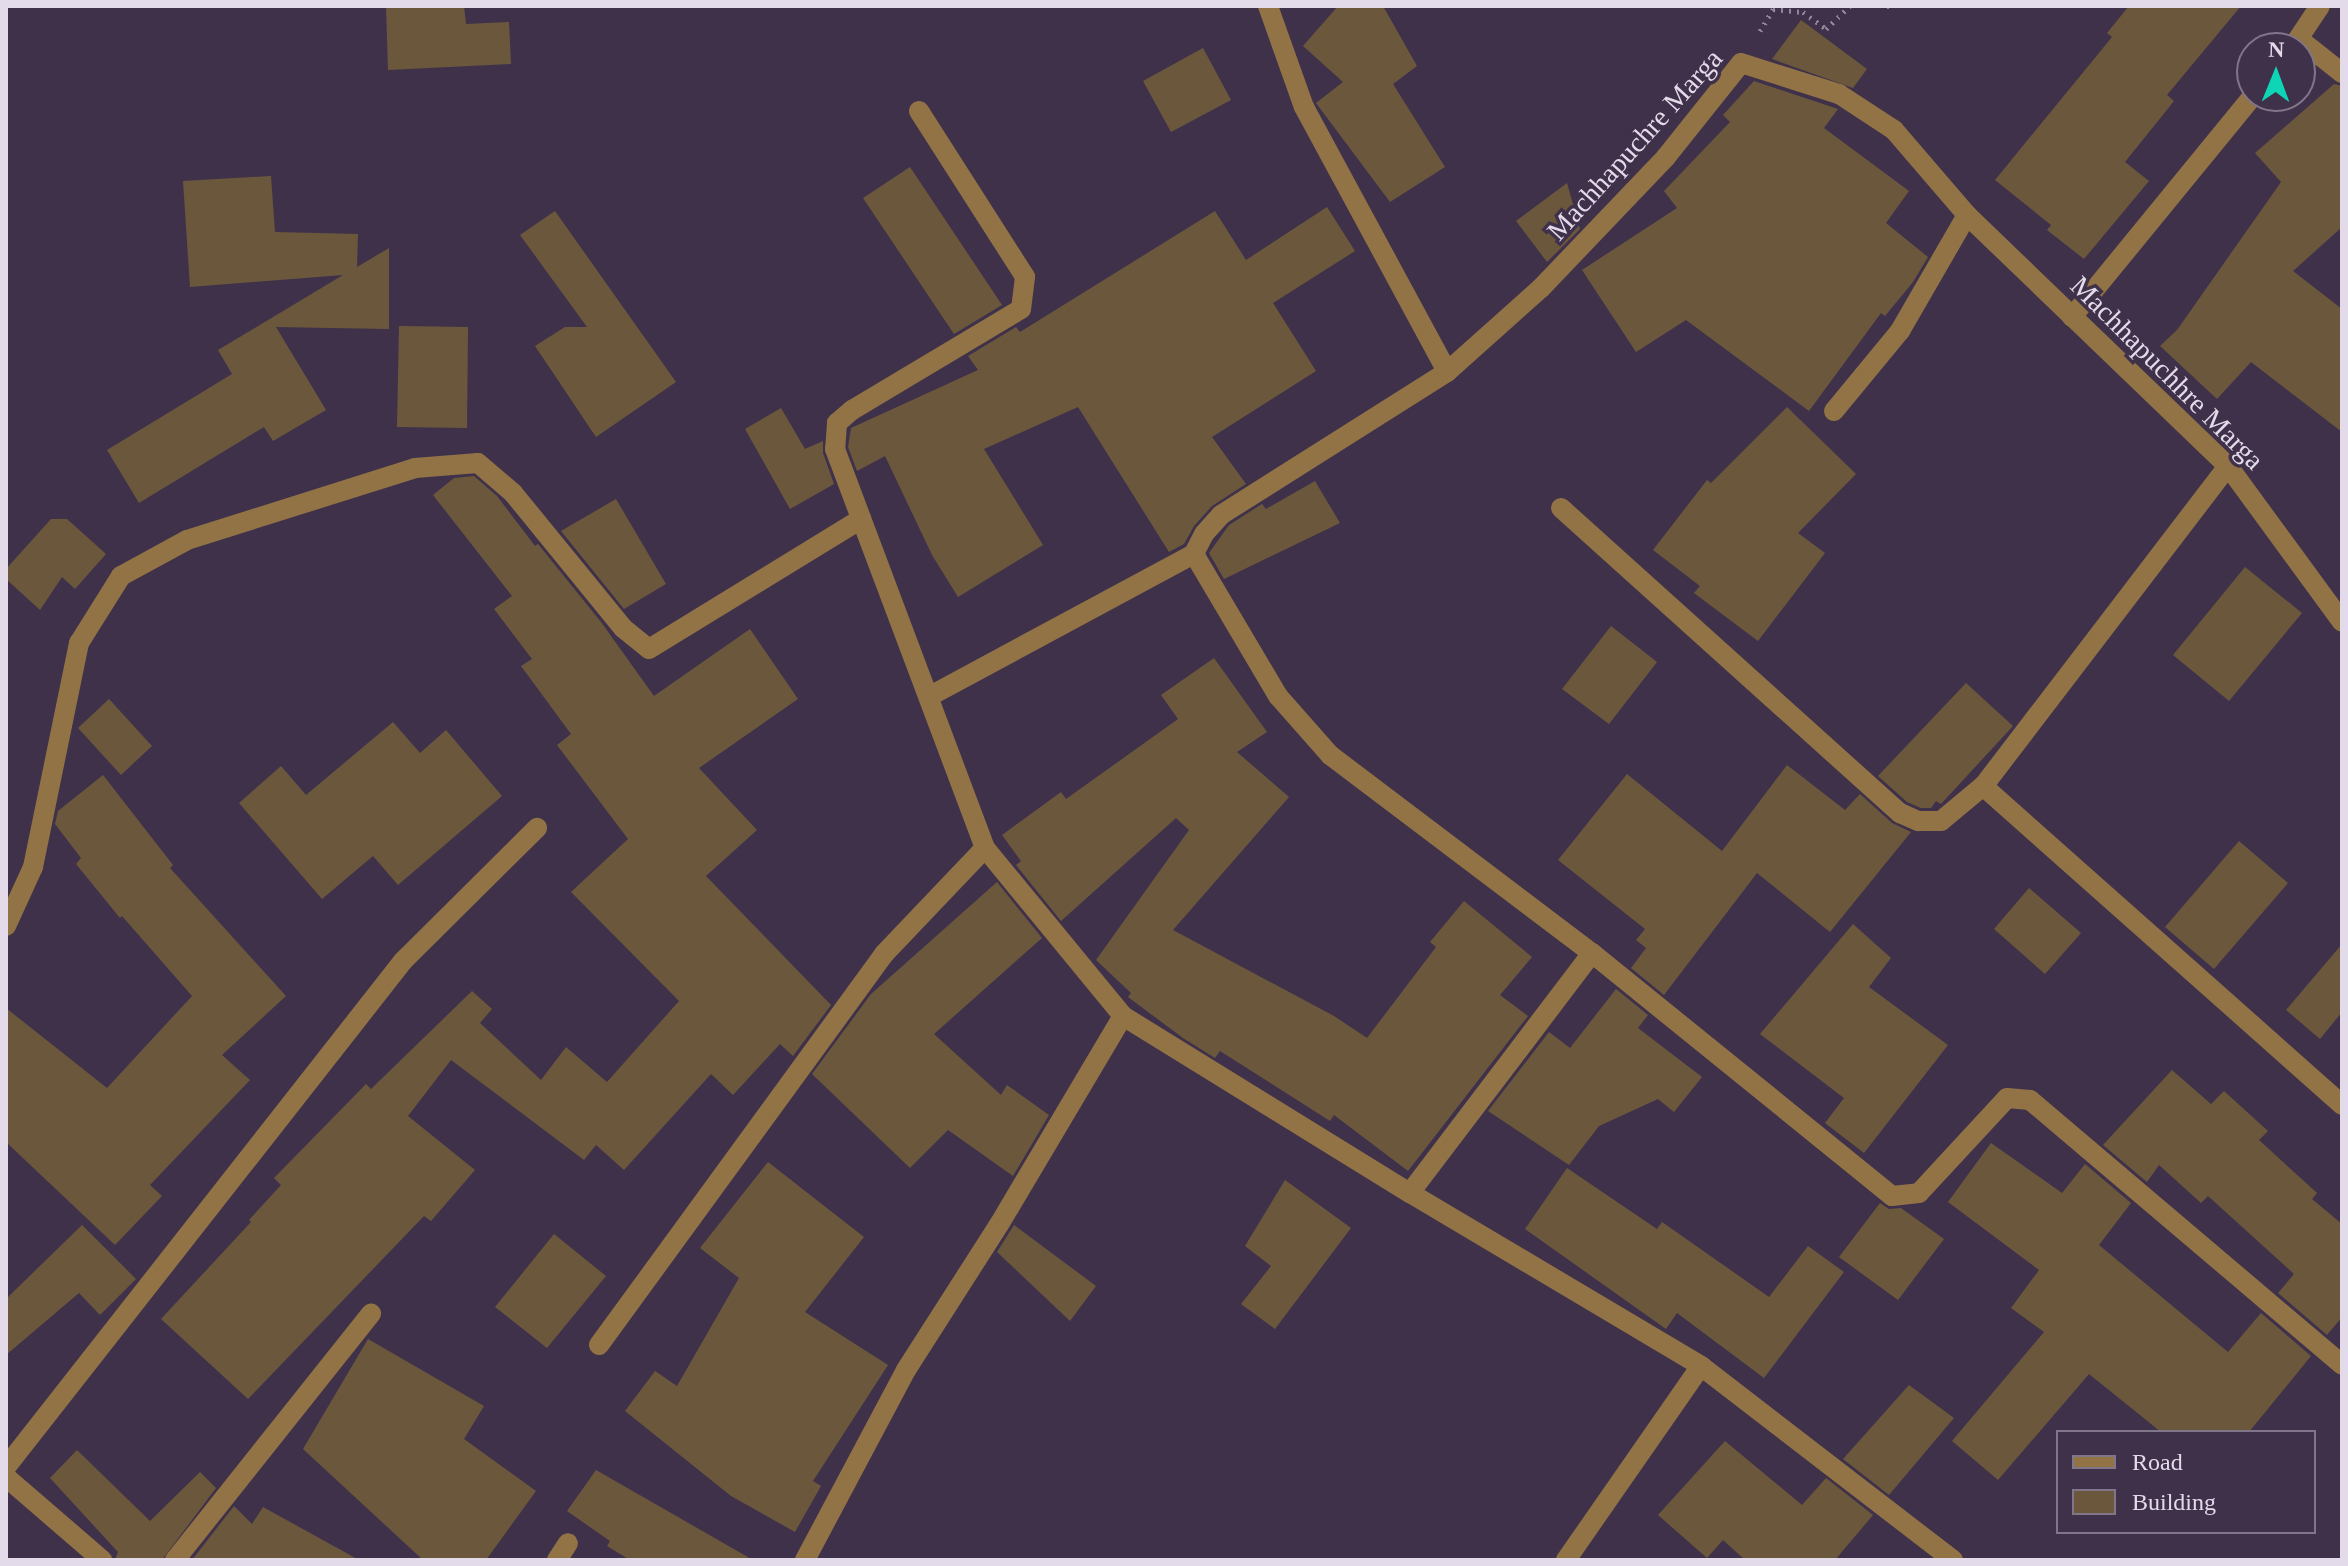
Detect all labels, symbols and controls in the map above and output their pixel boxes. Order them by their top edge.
north arrow [2236,32,2316,112]
text: N [2268,37,2285,62]
street label: Machhapuchre Marga [1540,42,1730,248]
street label: Machhapuchhre Marga [2063,269,2271,477]
legend [2056,1430,2316,1534]
text: Road [2132,1449,2183,1475]
text: Building [2132,1489,2216,1515]

